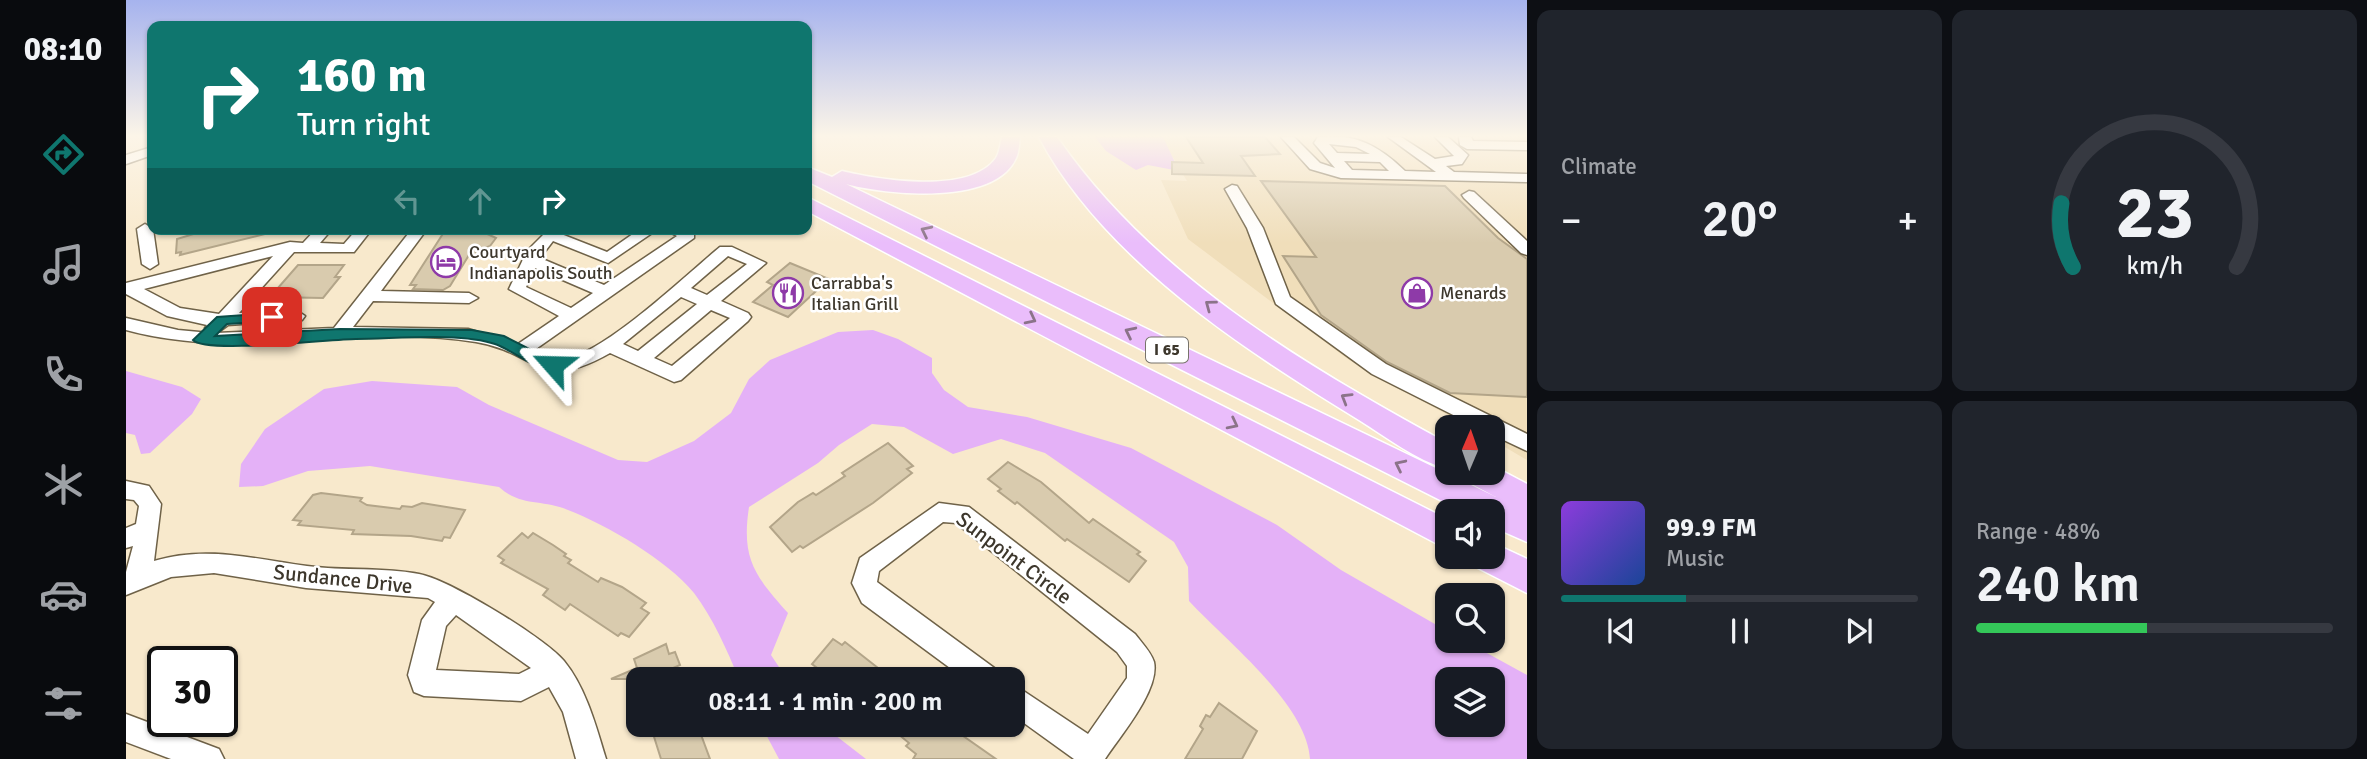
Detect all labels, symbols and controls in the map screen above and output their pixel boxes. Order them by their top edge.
text: 08:10 [24,30,102,69]
text: 160 m [297,45,427,105]
icon: right [182,49,273,140]
text: Turn right [297,105,430,144]
icon: directions [39,130,88,179]
text: Climate [1561,152,1637,181]
text: 23 [2115,169,2194,258]
icon: left [388,182,426,220]
icon: ahead [461,182,499,220]
icon: right [534,182,572,220]
text: 20° [1701,187,1778,251]
text: − [1561,197,1582,244]
text: + [1897,197,1918,244]
one-way arrow [921,226,933,240]
icon: music [39,240,88,289]
place label: Courtyard Indianapolis South [469,241,613,284]
hotel icon: Courtyard Indianapolis South [429,245,463,279]
text: km/h [2126,249,2183,280]
place label: Carrabba's Italian Grill [811,272,898,315]
restaurant icon: Carrabba's Italian Grill [771,276,805,310]
shop icon: Menards [1400,276,1434,310]
place label: Menards [1440,282,1506,304]
pin [242,287,302,347]
icon: arrive [253,298,291,336]
one-way arrow [1205,301,1218,314]
one-way arrow [1024,311,1036,325]
one-way arrow [1125,326,1137,340]
position arrow [516,328,590,402]
road number: I 65 [1146,338,1188,362]
icon: phone [39,350,88,399]
one-way arrow [1341,393,1354,406]
north arrow [1435,415,1505,485]
map controls [1435,415,1505,737]
one-way arrow [1226,416,1238,429]
one-way arrow [1395,459,1407,473]
icon: climate [39,460,88,509]
button: sound [1435,499,1505,569]
street label: Sunpoint Circle [951,506,1077,610]
text: 99.9 FM [1666,512,1757,544]
text: Range · 48% [1976,517,2100,546]
text: Music [1666,544,1724,573]
text: 240 km [1976,552,2140,616]
street label: Sundance Drive [272,559,414,599]
icon: car [39,570,88,619]
button: search [1435,583,1505,653]
icon: previous [1602,612,1640,650]
icon: pause [1721,612,1759,650]
icon: next [1840,612,1878,650]
speed limit sign: 30 [147,646,238,737]
button: layers [1435,667,1505,737]
icon: filters [39,679,88,728]
text: 08:11 · 1 min · 200 m [709,686,942,718]

